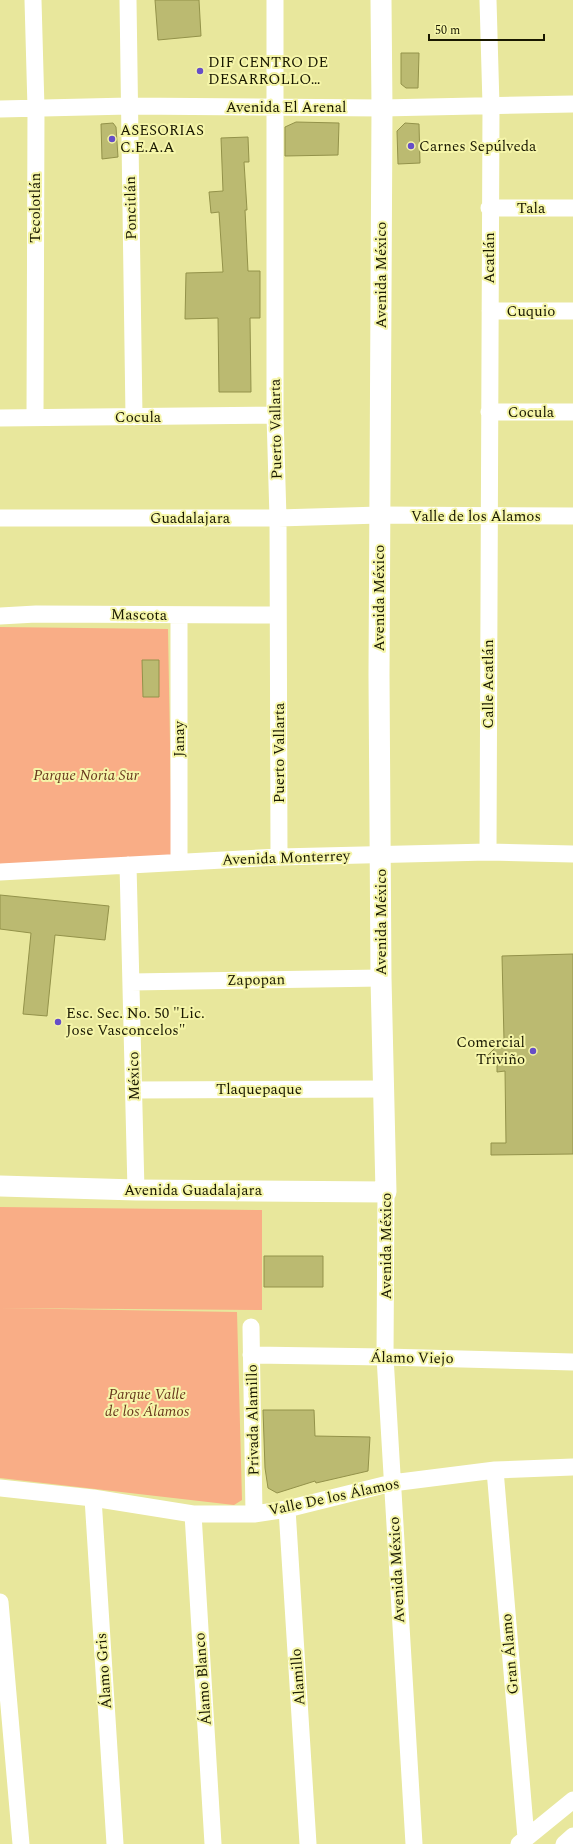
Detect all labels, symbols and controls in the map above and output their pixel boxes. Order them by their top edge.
scale bar [429,16,544,42]
text: 50 m [435,21,460,40]
place label: DIF CENTRO DE DESARROLLO… [208,51,328,91]
marker: DIF CENTRO DE DESARROLLO… [195,66,205,76]
street label: Avenida El Arenal [226,96,346,119]
place label: ASESORIAS C.E.A.A [120,119,204,159]
marker: ASESORIAS C.E.A.A [107,134,117,144]
place label: Carnes Sepúlveda [419,135,537,158]
marker: Carnes Sepúlveda [406,141,416,151]
street label: Tecolotlán [24,173,47,243]
street label: Poncitlán [119,176,143,240]
street label: Tala [517,197,546,220]
street label: Avenida México [370,222,393,328]
street label: Acatlán [478,232,501,284]
street label: Cuquio [507,300,555,323]
street label: Puerto Vallarta [264,378,288,480]
street label: Cocula [508,401,555,424]
street label: Cocula [115,406,162,429]
street label: Valle de los Alamos [411,505,541,528]
street label: Guadalajara [150,507,231,530]
street label: Avenida México [368,545,391,651]
street label: Mascota [111,603,168,627]
street label: Calle Acatlán [477,639,500,729]
street label: Puerto Vallarta [268,702,291,803]
street label: Janay [168,720,191,757]
park label: Parque Noria Sur [33,764,140,787]
street label: Avenida Monterrey [222,844,351,872]
street label: Avenida México [370,869,393,975]
street label: Zapopan [227,968,286,992]
place label: Esc. Sec. No. 50 "Lic. Jose Vasconcelos" [66,1002,205,1042]
marker: Esc. Sec. No. 50 "Lic. Jose Vasconcelos" [53,1017,63,1027]
place label: Comercial Triviño [456,1031,525,1071]
marker: Comercial Triviño [528,1046,538,1056]
street label: México [122,1051,146,1101]
street label: Tlaquepaque [216,1078,302,1101]
street label: Avenida Guadalajara [124,1179,263,1202]
street label: Avenida México [375,1193,398,1299]
street label: Álamo Viejo [370,1346,454,1370]
street label: Privada Alamillo [241,1364,265,1476]
park label: Parque Valle de los Álamos [105,1383,190,1423]
street label: Valle De los Álamos [266,1472,402,1522]
street label: Avenida México [383,1516,411,1624]
street label: Gran Álamo [495,1613,525,1695]
street label: Álamo Gris [90,1632,118,1710]
street label: Álamo Blanco [188,1632,218,1726]
street label: Alamillo [285,1648,311,1706]

